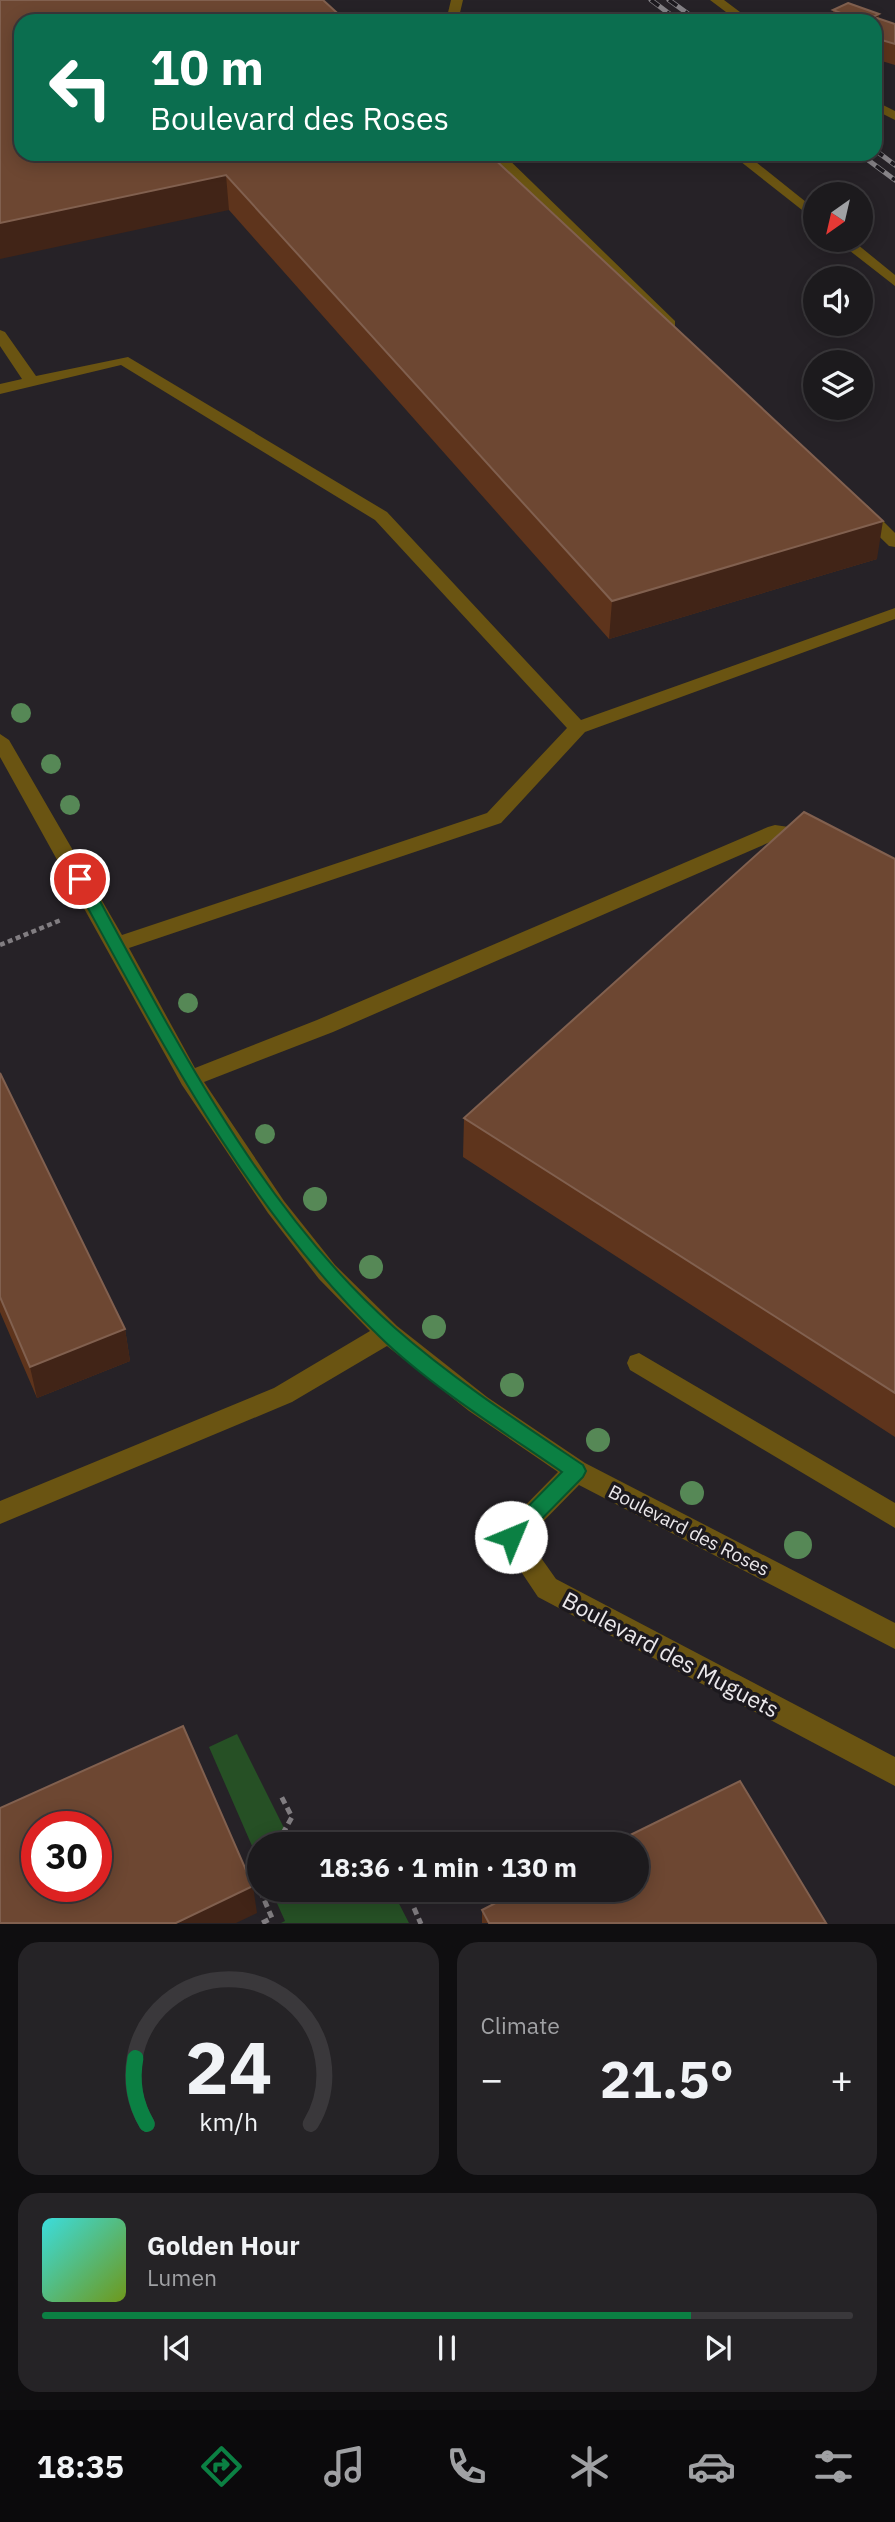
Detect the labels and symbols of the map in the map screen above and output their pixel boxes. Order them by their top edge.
north arrow [803,182,873,252]
pin [50,849,110,909]
street label: Boulevard des Roses [604,1479,774,1581]
position arrow [474,1500,548,1574]
street label: Boulevard des Muguets [557,1584,785,1724]
speed limit sign: 30 [21,1811,112,1902]

